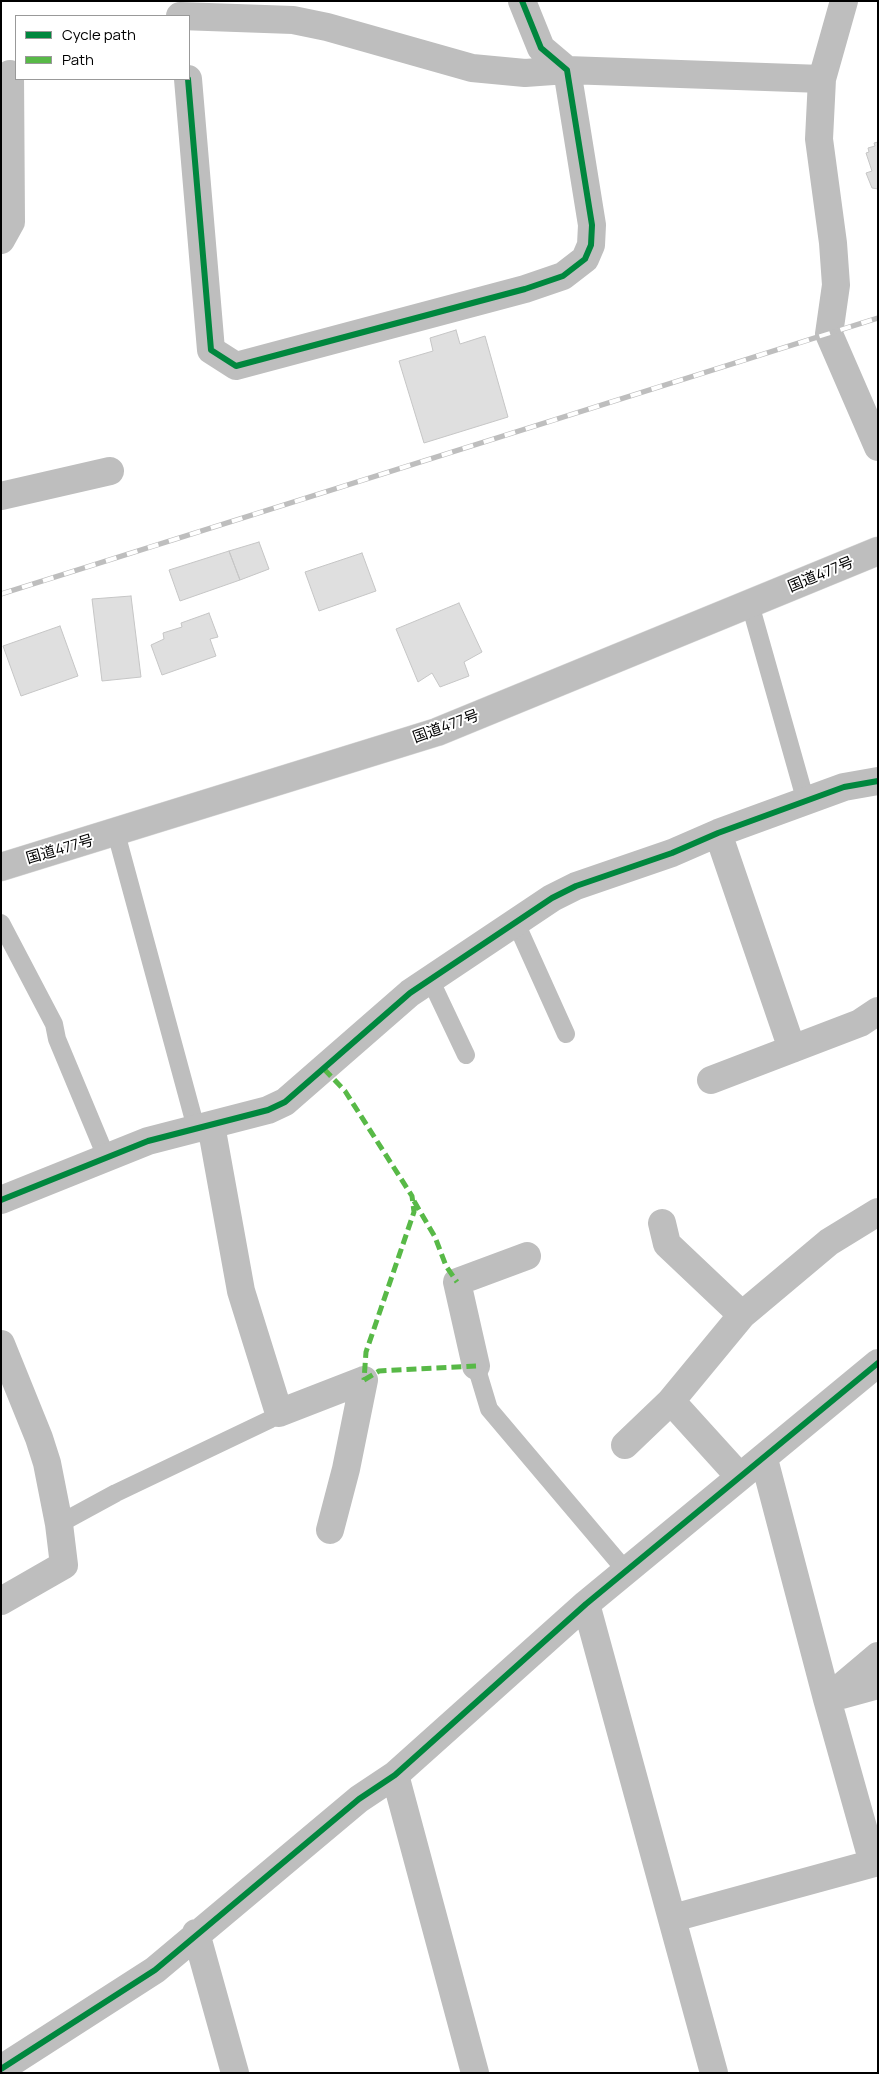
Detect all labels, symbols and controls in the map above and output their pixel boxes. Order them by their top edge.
legend [15,15,190,80]
text: Cycle path [62,24,136,45]
text: Path [62,49,94,70]
street label: 国道477号 [786,554,856,596]
street label: 国道477号 [410,707,482,747]
street label: 国道477号 [24,832,96,868]

